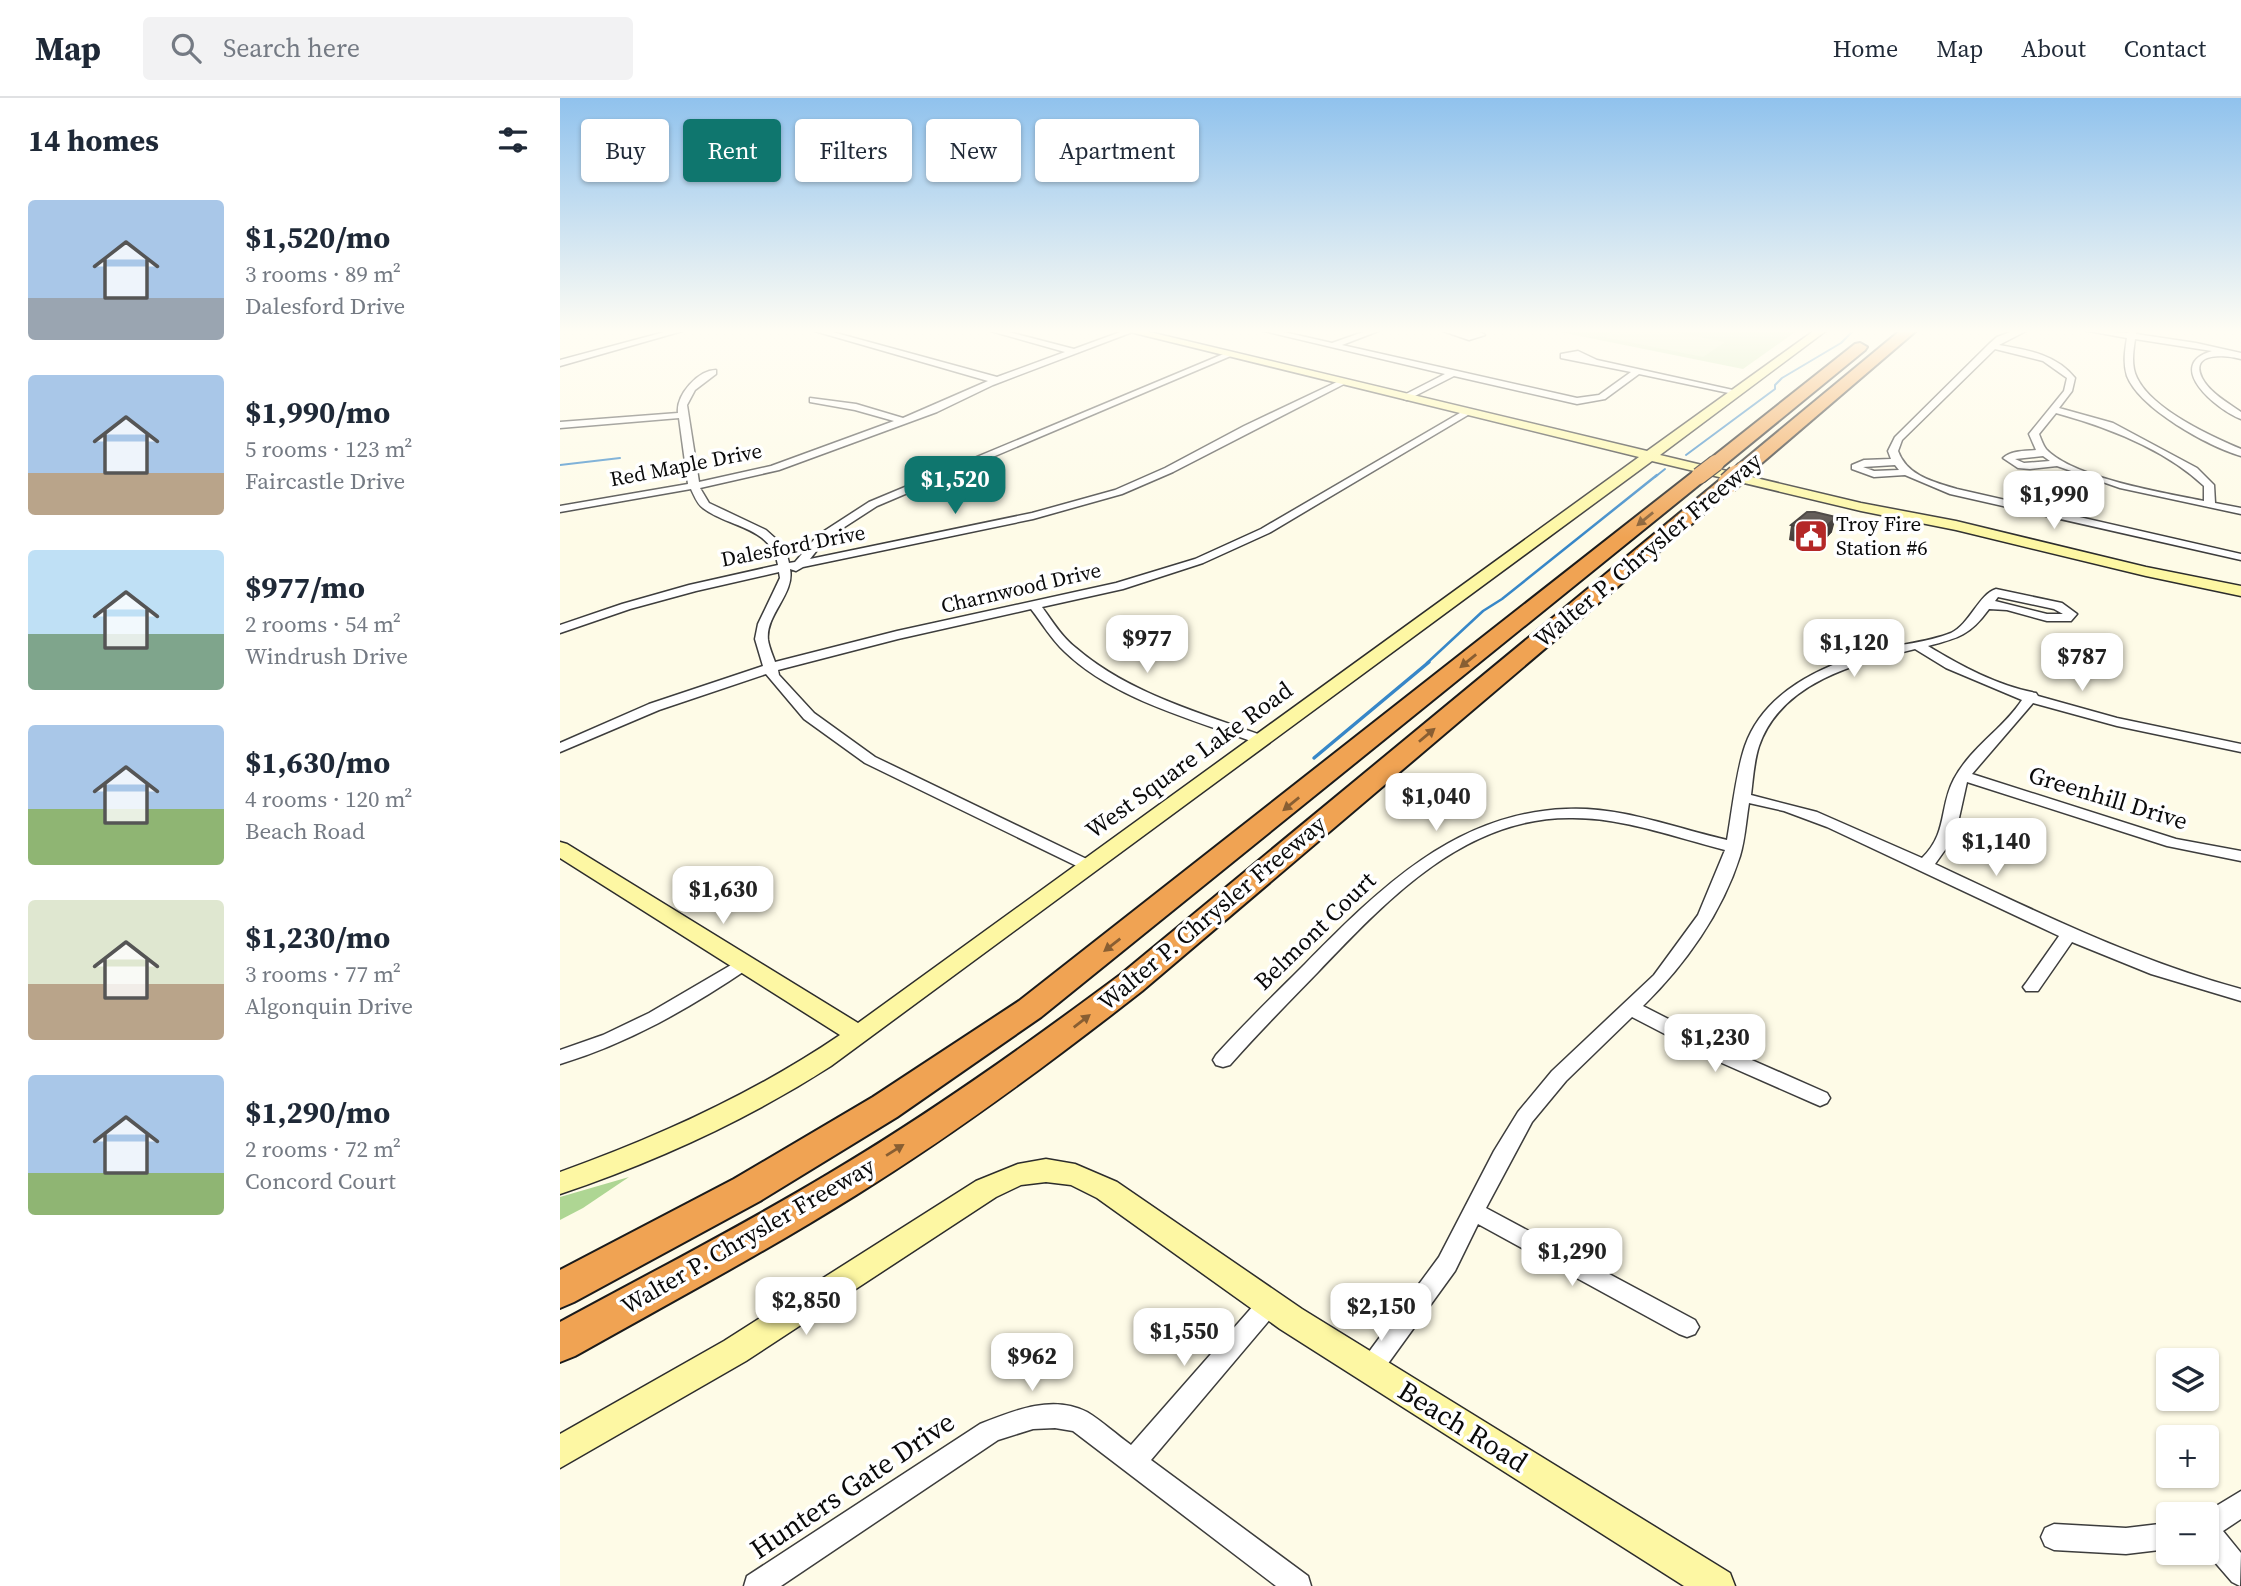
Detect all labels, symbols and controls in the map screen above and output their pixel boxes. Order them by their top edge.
search box [143,17,633,80]
text: Map [35,26,101,71]
icon: search [167,29,205,67]
text: Search here [223,30,360,66]
text: Home [1833,32,1898,65]
text: Map [1936,32,1983,65]
text: About [2021,32,2086,65]
text: Contact [2124,32,2206,65]
chip: Buy [581,119,669,182]
chip: Rent [683,119,781,182]
chip: Filters [795,119,912,182]
chip: New [926,119,1021,182]
chip: Apartment [1035,119,1199,182]
text: 14 homes [28,120,159,161]
icon: filters [494,121,532,159]
text: $1,520/mo [245,217,390,258]
icon: home [84,228,168,312]
text: 3 rooms · 89 m² [245,258,401,290]
text: Dalesford Drive [245,290,405,322]
text: $1,990/mo [245,392,390,433]
icon: home [84,403,168,487]
text: 5 rooms · 123 m² [245,433,412,465]
street label: Red Maple Drive [607,436,764,493]
street label: Walter P. Chrysler Freeway [1527,444,1769,655]
pin: $1,520 [898,456,1012,516]
text: $1,520 [920,463,990,495]
text: Faircastle Drive [245,465,405,497]
pin: $1,990 [1997,472,2111,531]
text: $1,990 [2019,478,2089,510]
place label: Troy Fire Station #6 [1836,509,1928,562]
one-way arrow [1637,511,1654,526]
street label: Dalesford Drive [718,517,867,574]
public building icon: Troy Fire Station #6 [1792,517,1830,555]
street label: Charnwood Drive [938,555,1104,620]
text: $977/mo [245,567,365,608]
icon: home [84,578,168,662]
text: 2 rooms · 54 m² [245,608,401,640]
pin: $977 [1106,616,1188,675]
pin: $1,120 [1797,620,1911,679]
text: $977 [1122,622,1172,654]
text: $1,120 [1819,626,1889,658]
pin: $787 [2041,634,2123,693]
text: Windrush Drive [245,640,408,672]
text: $787 [2057,640,2107,672]
one-way arrow [1459,654,1477,668]
street label: West Square Lake Road [1079,673,1299,846]
one-way arrow [1418,727,1436,742]
text: $1,630/mo [245,742,390,783]
icon: home [84,753,168,837]
street label: Greenhill Drive [2025,758,2192,837]
pin: $1,040 [1379,774,1493,833]
text: $1,040 [1401,780,1471,812]
text: 4 rooms · 120 m² [245,783,412,815]
one-way arrow [1282,796,1300,811]
street label: Walter P. Chrysler Freeway [1091,807,1333,1018]
text: Beach Road [245,815,365,847]
pin: $1,140 [1939,818,2053,878]
text: $1,140 [1961,825,2031,857]
street label: Belmont Court [1247,864,1383,997]
pin: $1,630 [666,866,780,926]
text: $1,630 [688,873,758,905]
text: $1,230/mo [245,917,390,958]
icon: home [84,928,168,1012]
one-way arrow [1104,938,1122,953]
text: 3 rooms · 77 m² [245,958,401,990]
text: Algonquin Drive [245,990,413,1022]
one-way arrow [1073,1014,1091,1028]
pin: $1,230 [1658,1014,1772,1074]
text: $1,230 [1680,1021,1750,1053]
text: $1,290/mo [245,1092,390,1133]
icon: home [84,1103,168,1187]
text: 2 rooms · 72 m² [245,1133,401,1165]
one-way arrow [885,1143,905,1156]
street label: Walter P. Chrysler Freeway [615,1149,881,1322]
text: Concord Court [245,1165,396,1197]
pin: $1,290 [1515,1228,1629,1288]
text: $1,290 [1537,1235,1607,1267]
pin: $2,850 [749,1278,863,1337]
text: $2,850 [771,1284,841,1316]
pin: $2,150 [1324,1284,1438,1343]
text: $2,150 [1346,1290,1416,1322]
pin: $1,550 [1127,1308,1241,1368]
text: $1,550 [1149,1315,1219,1347]
pin: $962 [991,1334,1073,1393]
text: $962 [1007,1340,1057,1372]
map controls [2156,1348,2219,1565]
button: layers [2156,1348,2219,1411]
street label: Beach Road [1391,1371,1535,1481]
street label: Hunters Gate Drive [742,1402,962,1568]
button: + [2156,1425,2219,1488]
button: − [2156,1502,2219,1565]

